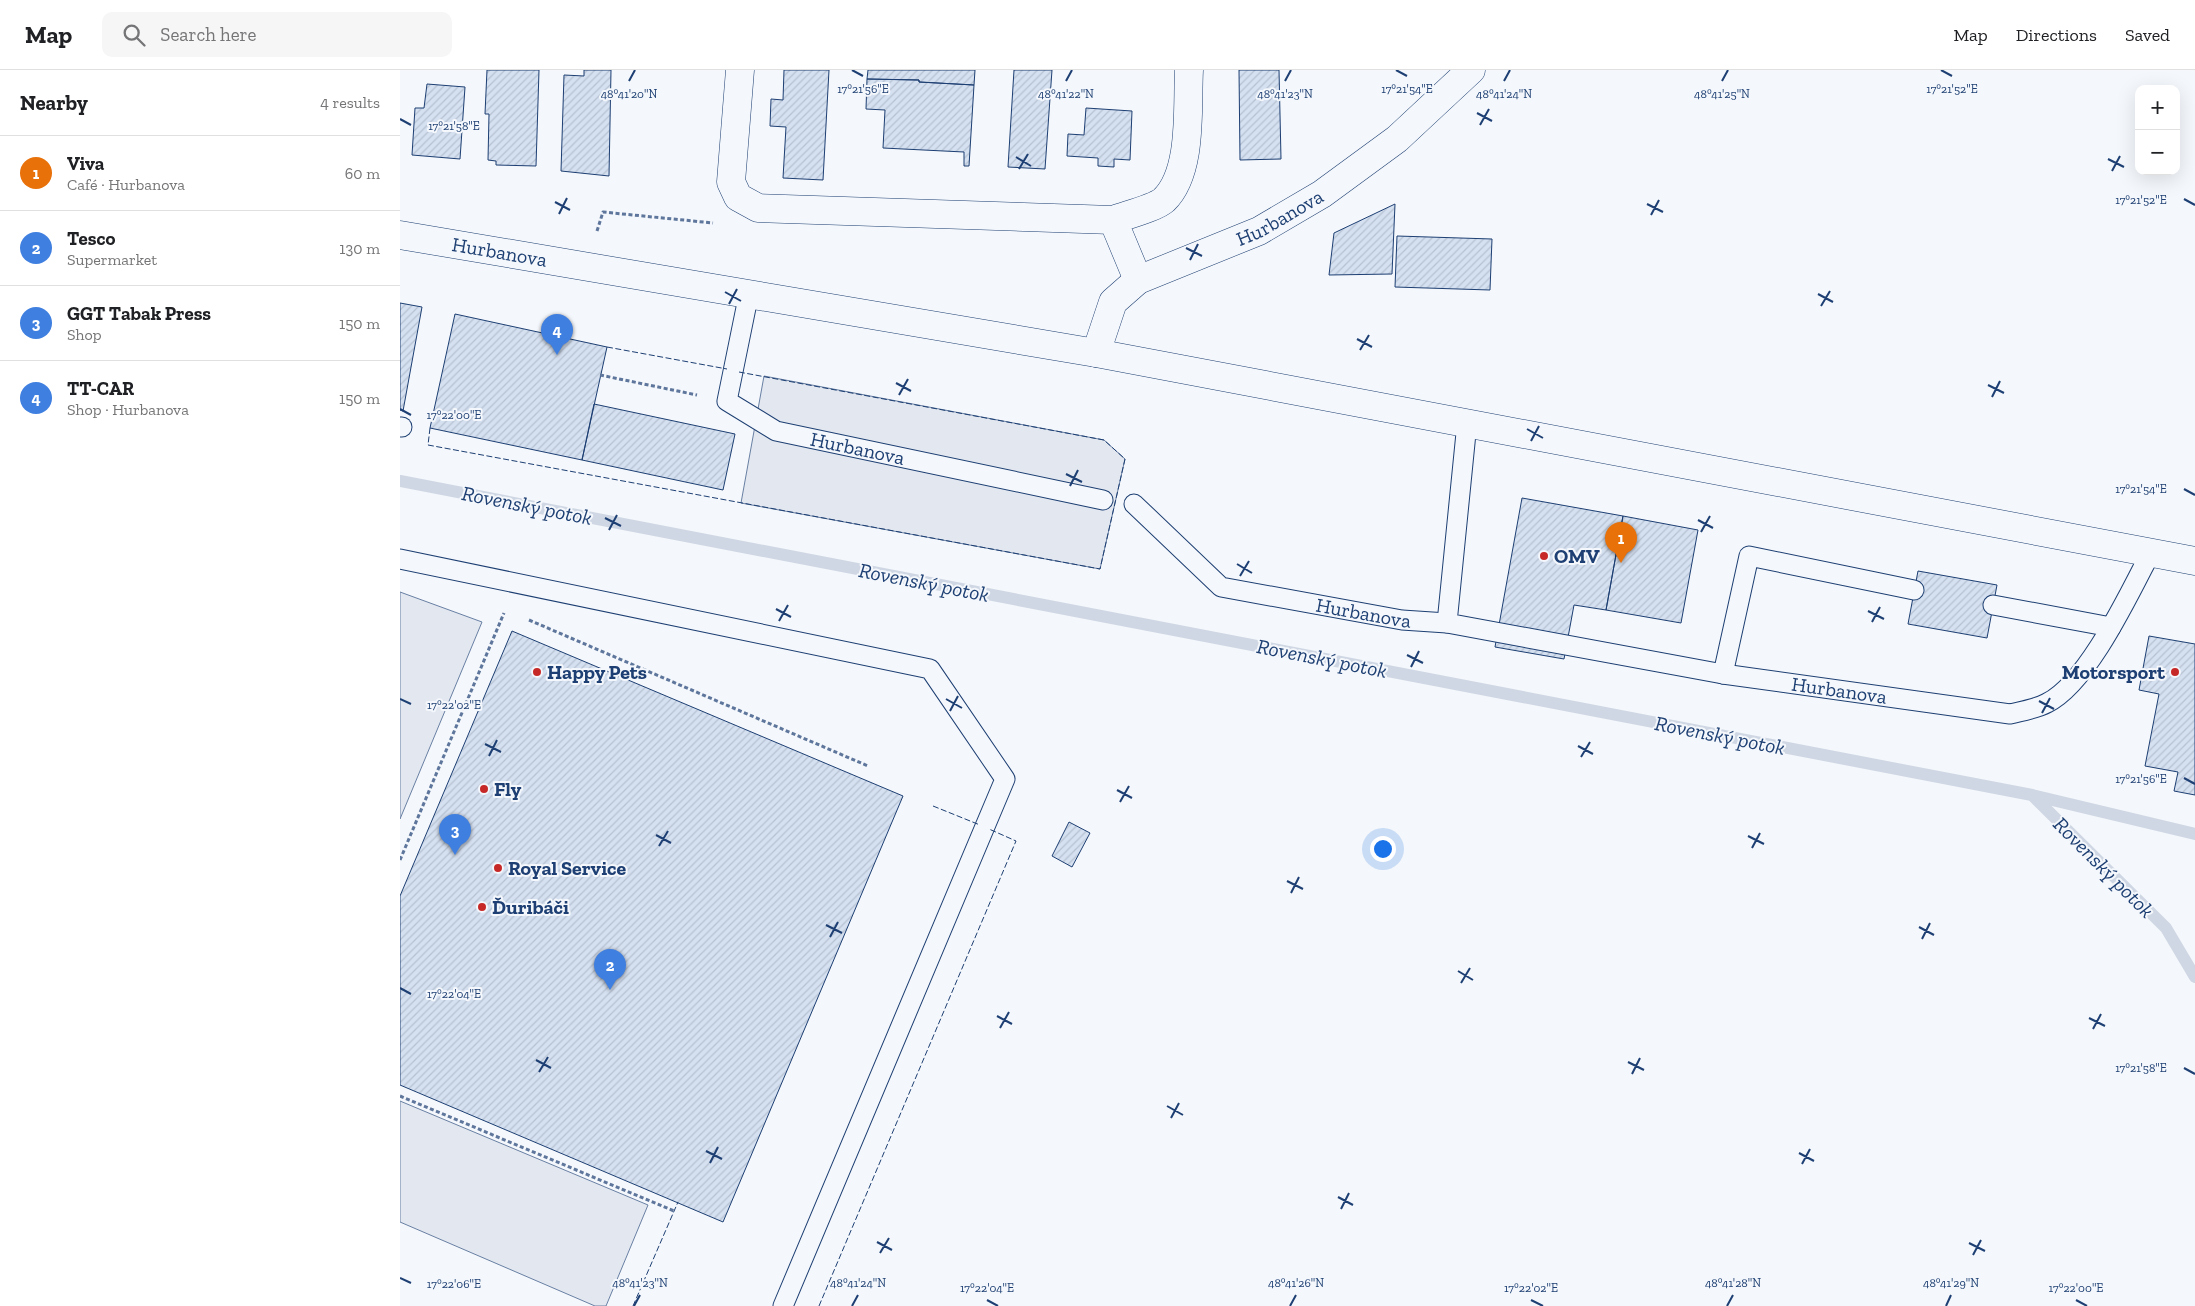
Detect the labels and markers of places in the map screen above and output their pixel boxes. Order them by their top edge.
pin: 4 [541,314,573,355]
pin: 1 [1605,522,1637,563]
place label: OMV [1554,544,1600,568]
marker: OMV [1538,550,1550,562]
place label: Happy Pets [547,660,647,684]
place label: Motorsport [2062,660,2166,684]
marker: Happy Pets [531,666,543,678]
marker: Motorsport [2169,666,2181,678]
place label: Fly [494,777,522,801]
marker: Fly [478,783,490,795]
pin: 3 [439,814,471,855]
place label: Royal Service [508,856,627,880]
marker: Royal Service [492,862,504,874]
place label: Ďuribáči [492,895,569,919]
marker: Ďuribáči [476,901,488,913]
pin: 2 [594,949,626,990]

